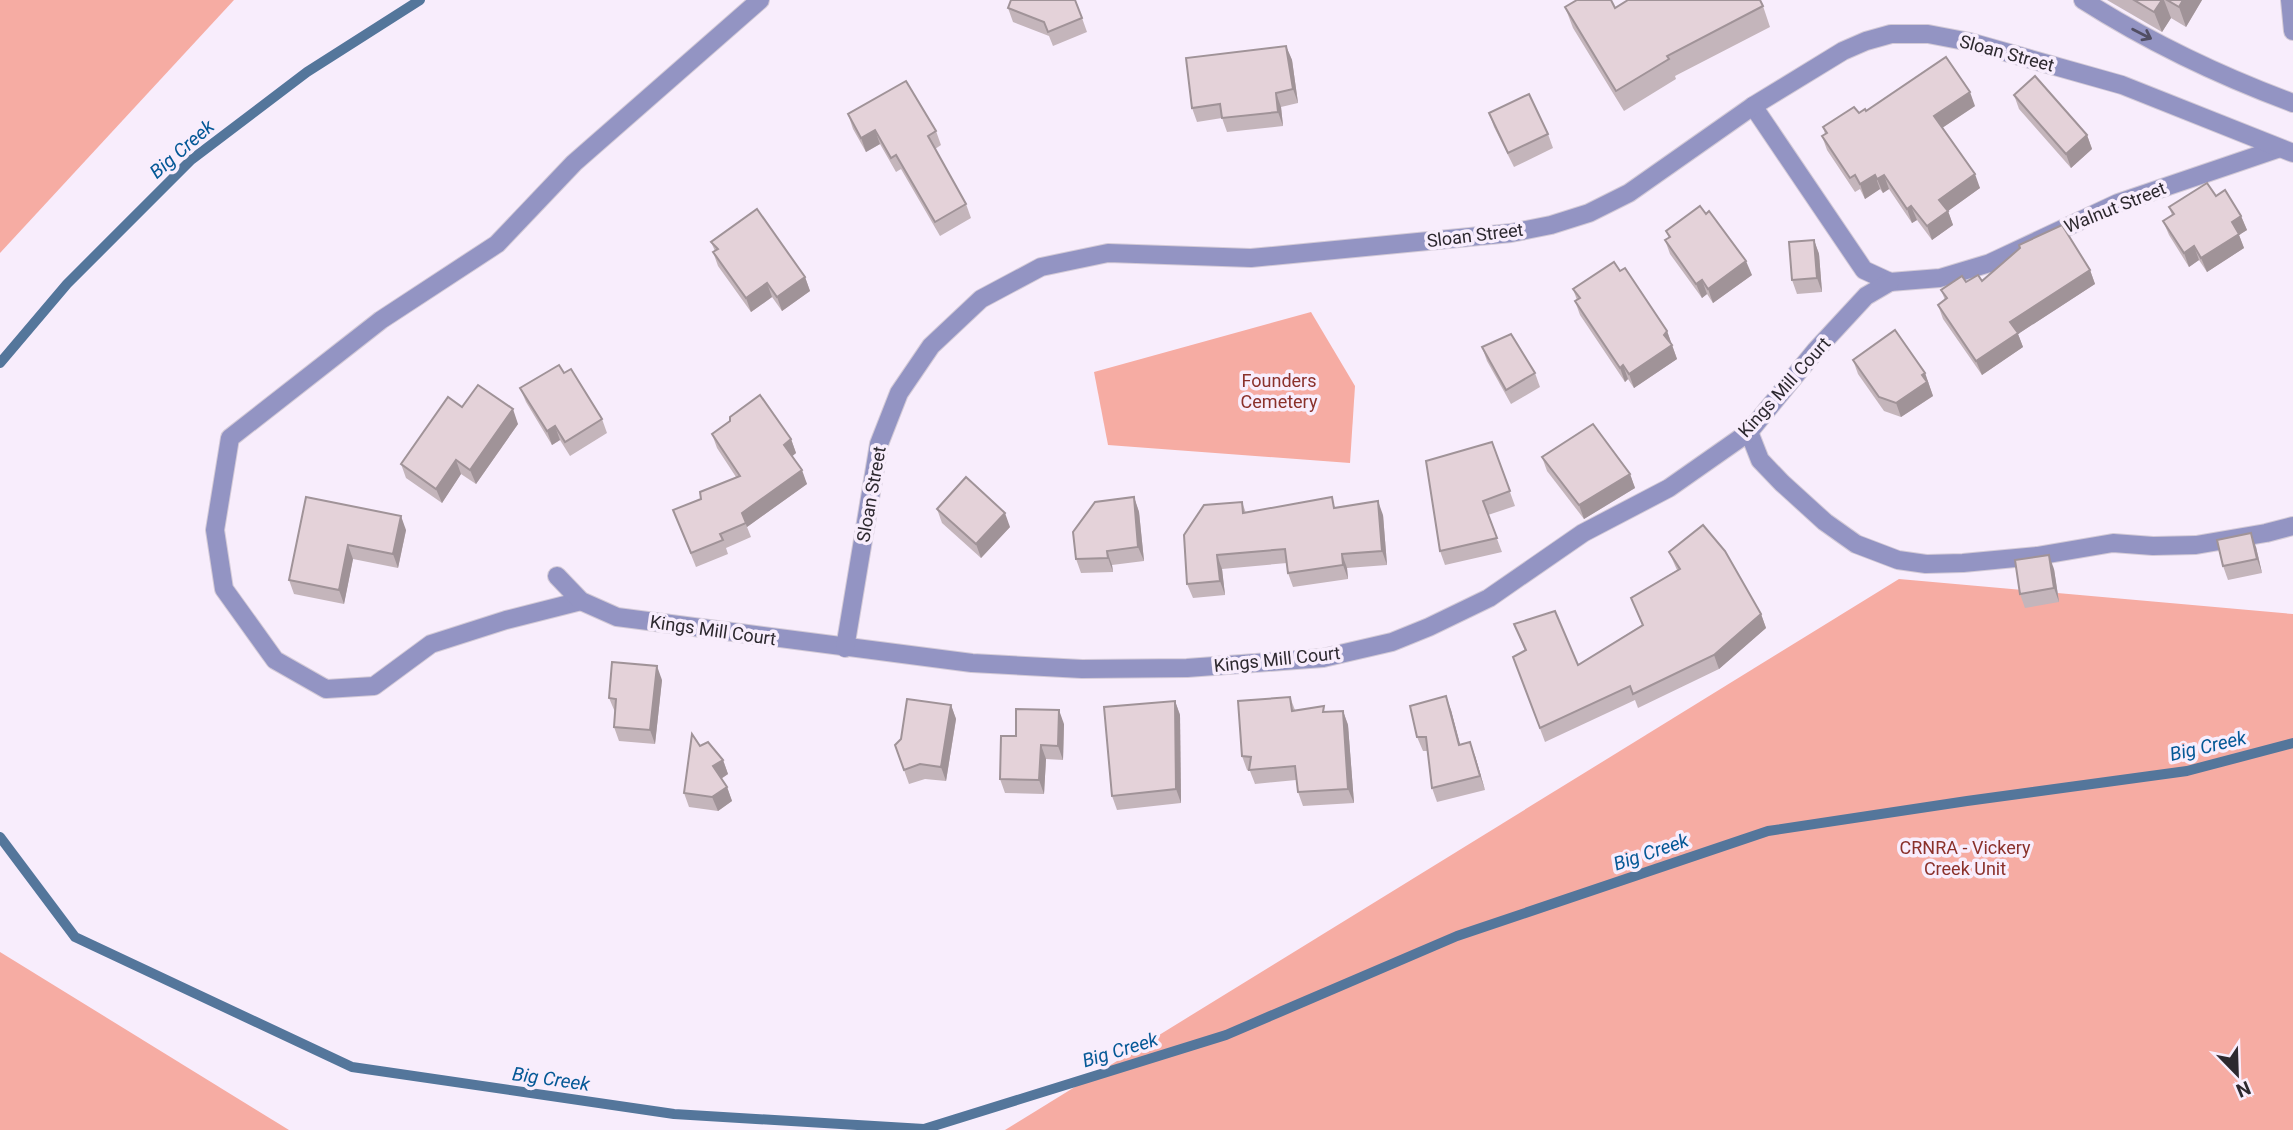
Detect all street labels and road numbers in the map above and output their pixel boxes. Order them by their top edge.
street label: Sloan Street [1957,30,2057,76]
street label: Walnut Street [2061,177,2169,237]
street label: Sloan Street [1426,219,1525,251]
street label: Kings Mill Court [1734,333,1834,441]
street label: Sloan Street [852,444,890,544]
street label: Kings Mill Court [649,611,778,649]
street label: Kings Mill Court [1213,642,1341,676]

